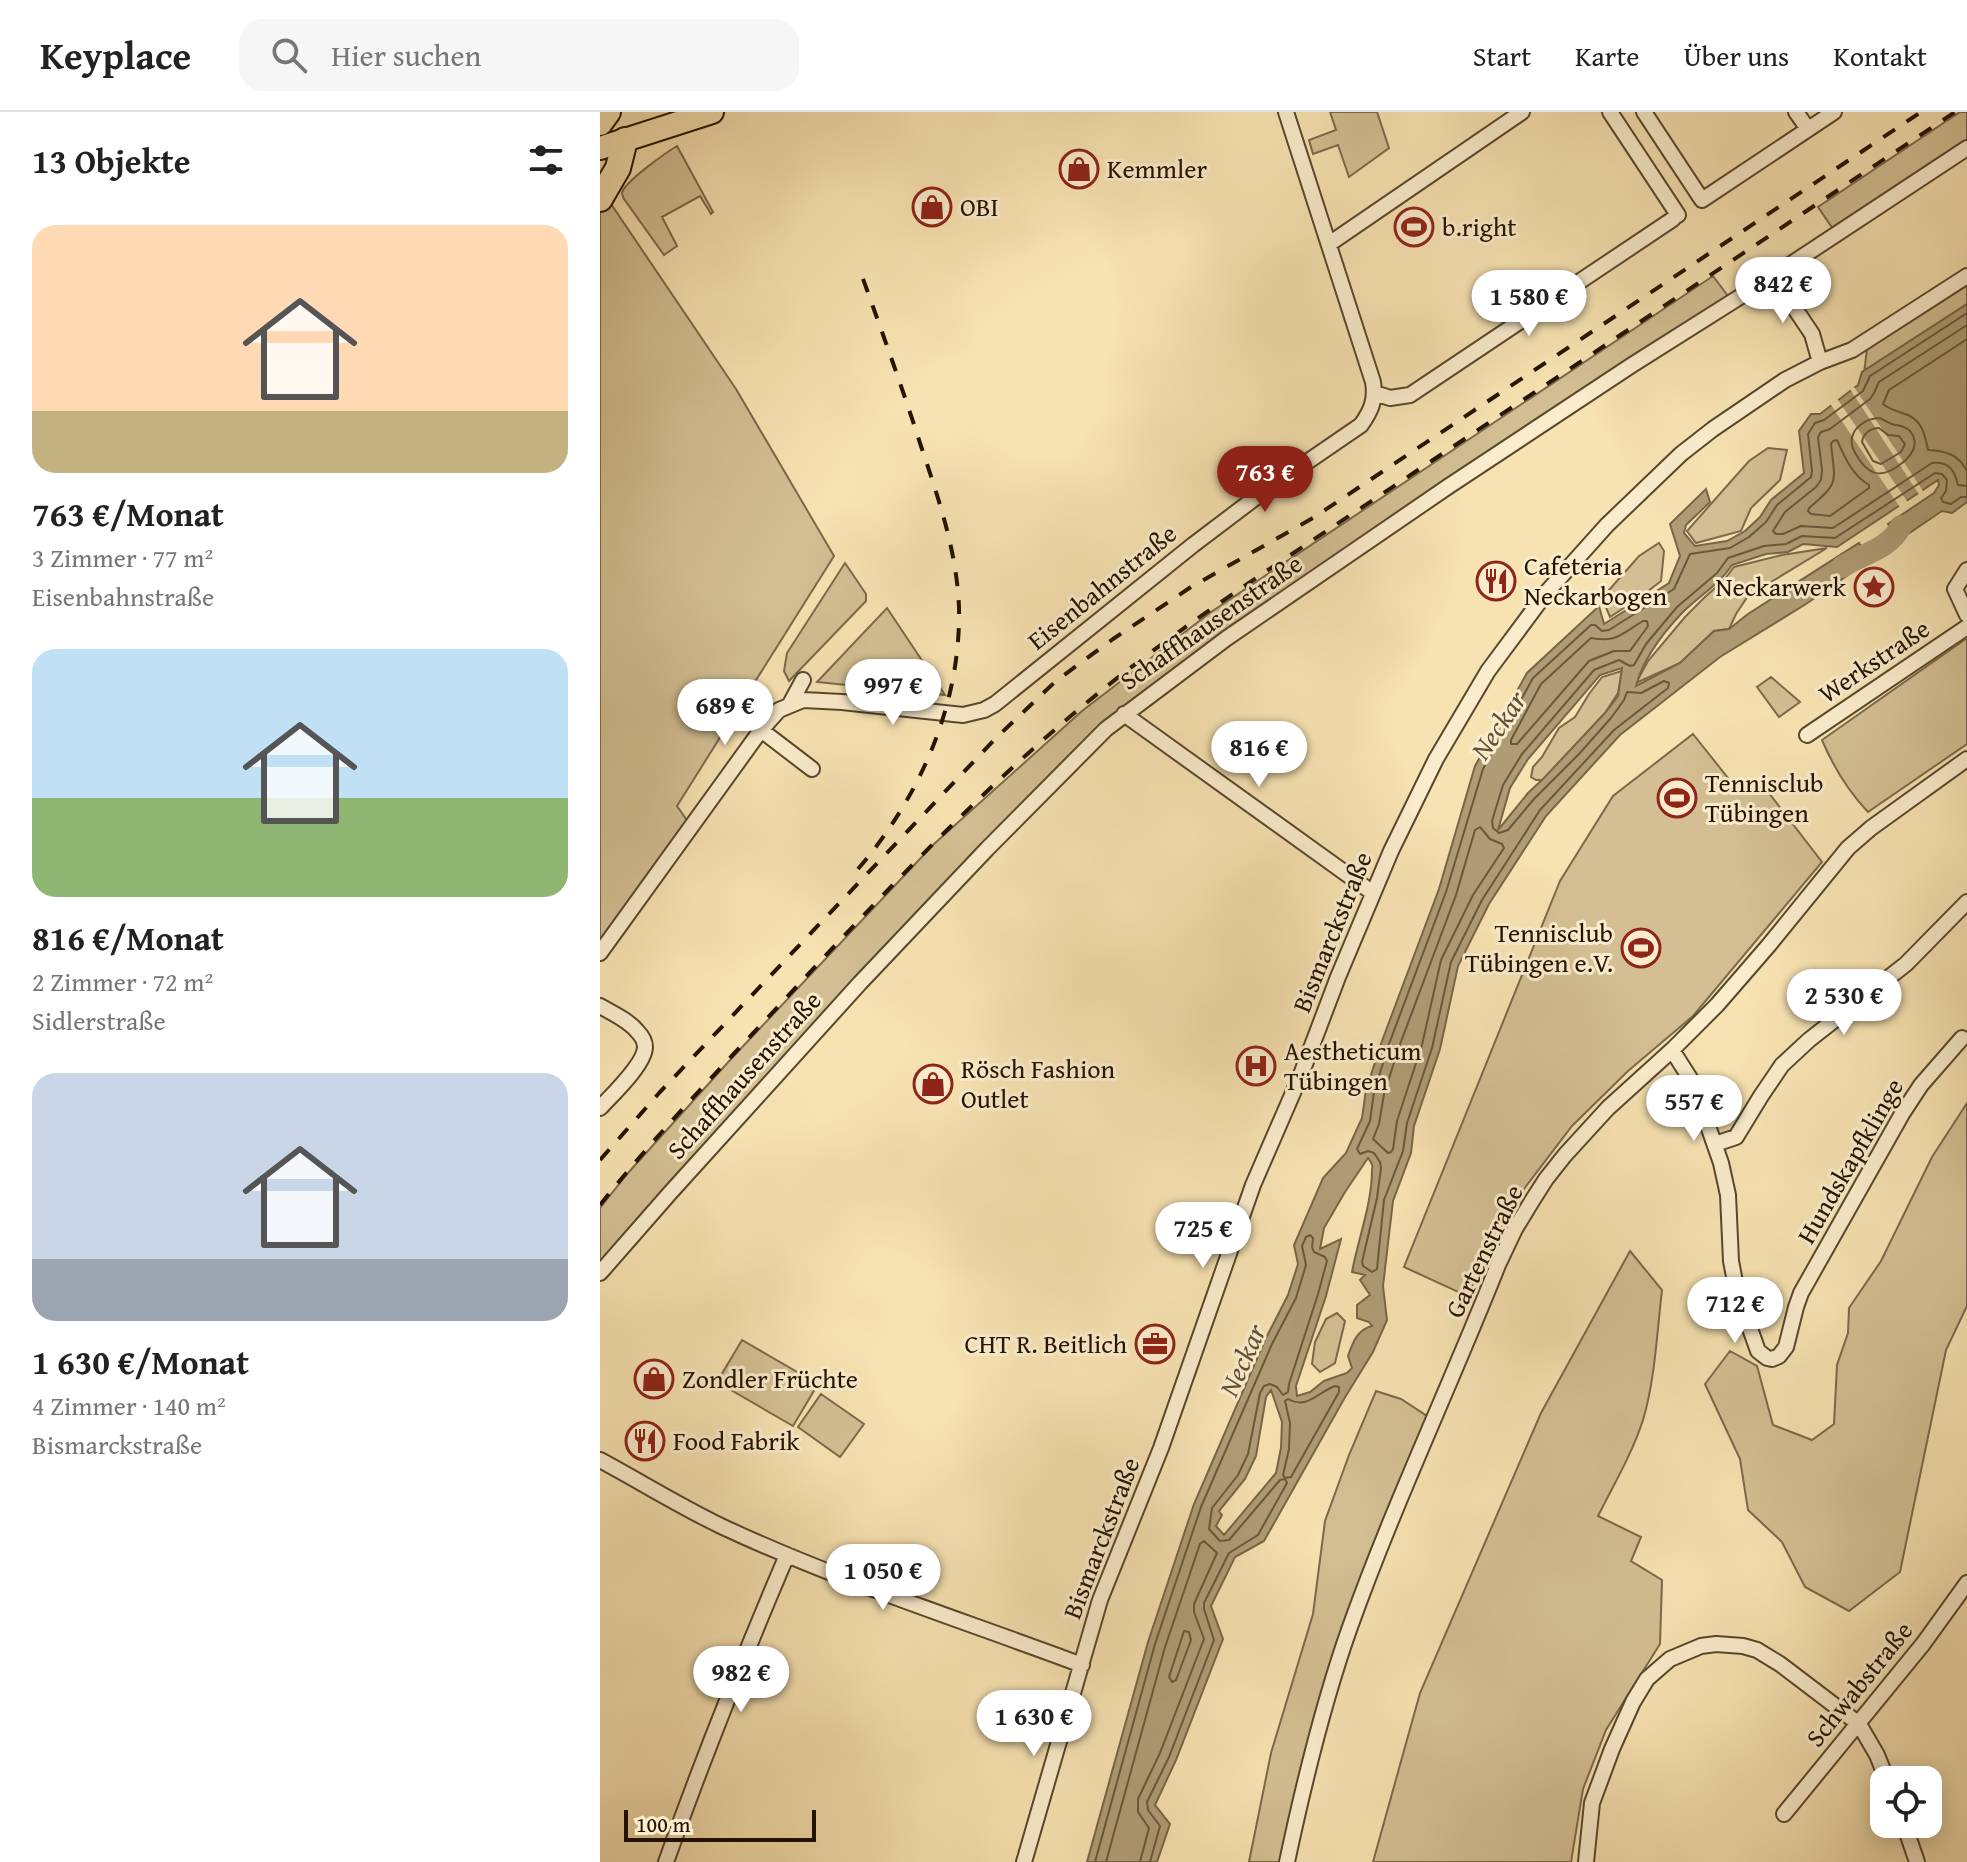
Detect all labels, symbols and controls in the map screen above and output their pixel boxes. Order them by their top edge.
search box [239,19,799,91]
text: Keyplace [40,27,191,83]
icon: search [267,33,311,77]
text: Hier suchen [331,33,481,77]
text: Start [1473,35,1531,76]
text: Karte [1575,35,1639,76]
text: Über uns [1683,35,1789,76]
text: Kontakt [1833,35,1927,76]
text: 13 Objekte [32,136,190,185]
icon: filters [524,138,568,182]
shop icon: Kemmler [1058,148,1100,190]
place label: Kemmler [1107,149,1208,188]
shop icon: OBI [911,186,953,228]
place label: OBI [960,187,999,226]
sports icon: b.right [1393,206,1435,248]
place label: b.right [1442,207,1517,246]
pin: 842 € [1727,257,1839,325]
text: 842 € [1753,263,1813,302]
pin: 1 580 € [1455,270,1603,338]
text: 1 580 € [1490,276,1568,315]
icon: home [228,277,372,421]
pin: 763 € [1209,446,1321,514]
text: 763 € [1235,452,1295,491]
text: 763 €/Monat [32,489,224,538]
street label: Eisenbahnstraße [1019,514,1185,659]
text: 3 Zimmer · 77 m² [32,538,213,577]
street label: Schaffhausenstraße [1111,544,1310,699]
place label: Cafeteria Neckarbogen [1524,546,1667,615]
restaurant icon: Cafeteria Neckarbogen [1475,560,1517,602]
place icon: Neckarwerk [1853,566,1895,608]
place label: Neckarwerk [1715,567,1847,606]
text: Eisenbahnstraße [32,577,214,616]
street label: Werkstraße [1810,609,1937,712]
pin: 997 € [837,659,949,727]
text: 997 € [863,665,923,704]
pin: 689 € [669,679,781,747]
water label: Neckar [1459,681,1537,768]
text: 689 € [695,685,755,724]
icon: home [228,701,372,845]
pin: 816 € [1203,721,1315,789]
text: 816 € [1229,727,1289,766]
place label: Tennisclub Tübingen [1705,763,1824,832]
sports icon: Tennisclub Tübingen [1656,777,1698,819]
street label: Bismarckstraße [1282,846,1382,1018]
text: 816 €/Monat [32,913,224,962]
place label: Tennisclub Tübingen e.V. [1465,913,1613,982]
sports icon: Tennisclub Tübingen e.V. [1620,927,1662,969]
text: 2 Zimmer · 72 m² [32,962,213,1001]
pin: 2 530 € [1770,969,1918,1037]
text: 2 530 € [1805,975,1883,1014]
street label: Schaffhausenstraße [657,982,830,1168]
text: Sidlerstraße [32,1001,166,1040]
place label: Aestheticum Tübingen [1284,1031,1422,1100]
hospital icon: Aestheticum Tübingen [1235,1045,1277,1087]
place label: Rösch Fashion Outlet [961,1049,1115,1118]
shop icon: Rösch Fashion Outlet [912,1063,954,1105]
street label: Hundskapfklinge [1786,1071,1913,1251]
pin: 557 € [1638,1075,1750,1143]
text: 557 € [1664,1081,1724,1120]
icon: home [228,1125,372,1269]
street label: Gartenstraße [1434,1178,1533,1324]
pin: 725 € [1147,1202,1259,1270]
text: 725 € [1173,1208,1233,1247]
pin: 712 € [1679,1277,1791,1345]
text: 712 € [1705,1283,1765,1322]
water label: Neckar [1207,1316,1276,1403]
office icon: CHT R. Beitlich [1134,1323,1176,1365]
place label: CHT R. Beitlich [965,1324,1127,1363]
text: 1 630 €/Monat [32,1337,249,1386]
shop icon: Zondler Früchte [633,1358,675,1400]
place label: Zondler Früchte [682,1359,858,1398]
text: 4 Zimmer · 140 m² [32,1386,226,1425]
restaurant icon: Food Fabrik [624,1420,666,1462]
place label: Food Fabrik [673,1421,800,1460]
text: Bismarckstraße [32,1425,202,1464]
street label: Bismarckstraße [1052,1451,1149,1624]
pin: 1 050 € [809,1544,957,1612]
text: 1 050 € [844,1550,922,1589]
street label: Schwabstraße [1796,1612,1922,1755]
pin: 982 € [685,1646,797,1714]
text: 982 € [711,1652,771,1691]
pin: 1 630 € [960,1690,1108,1758]
text: 1 630 € [995,1696,1073,1735]
map controls [1870,1766,1942,1838]
button: locate [1870,1766,1942,1838]
scale bar [624,1806,816,1842]
text: 100 m [636,1808,691,1840]

